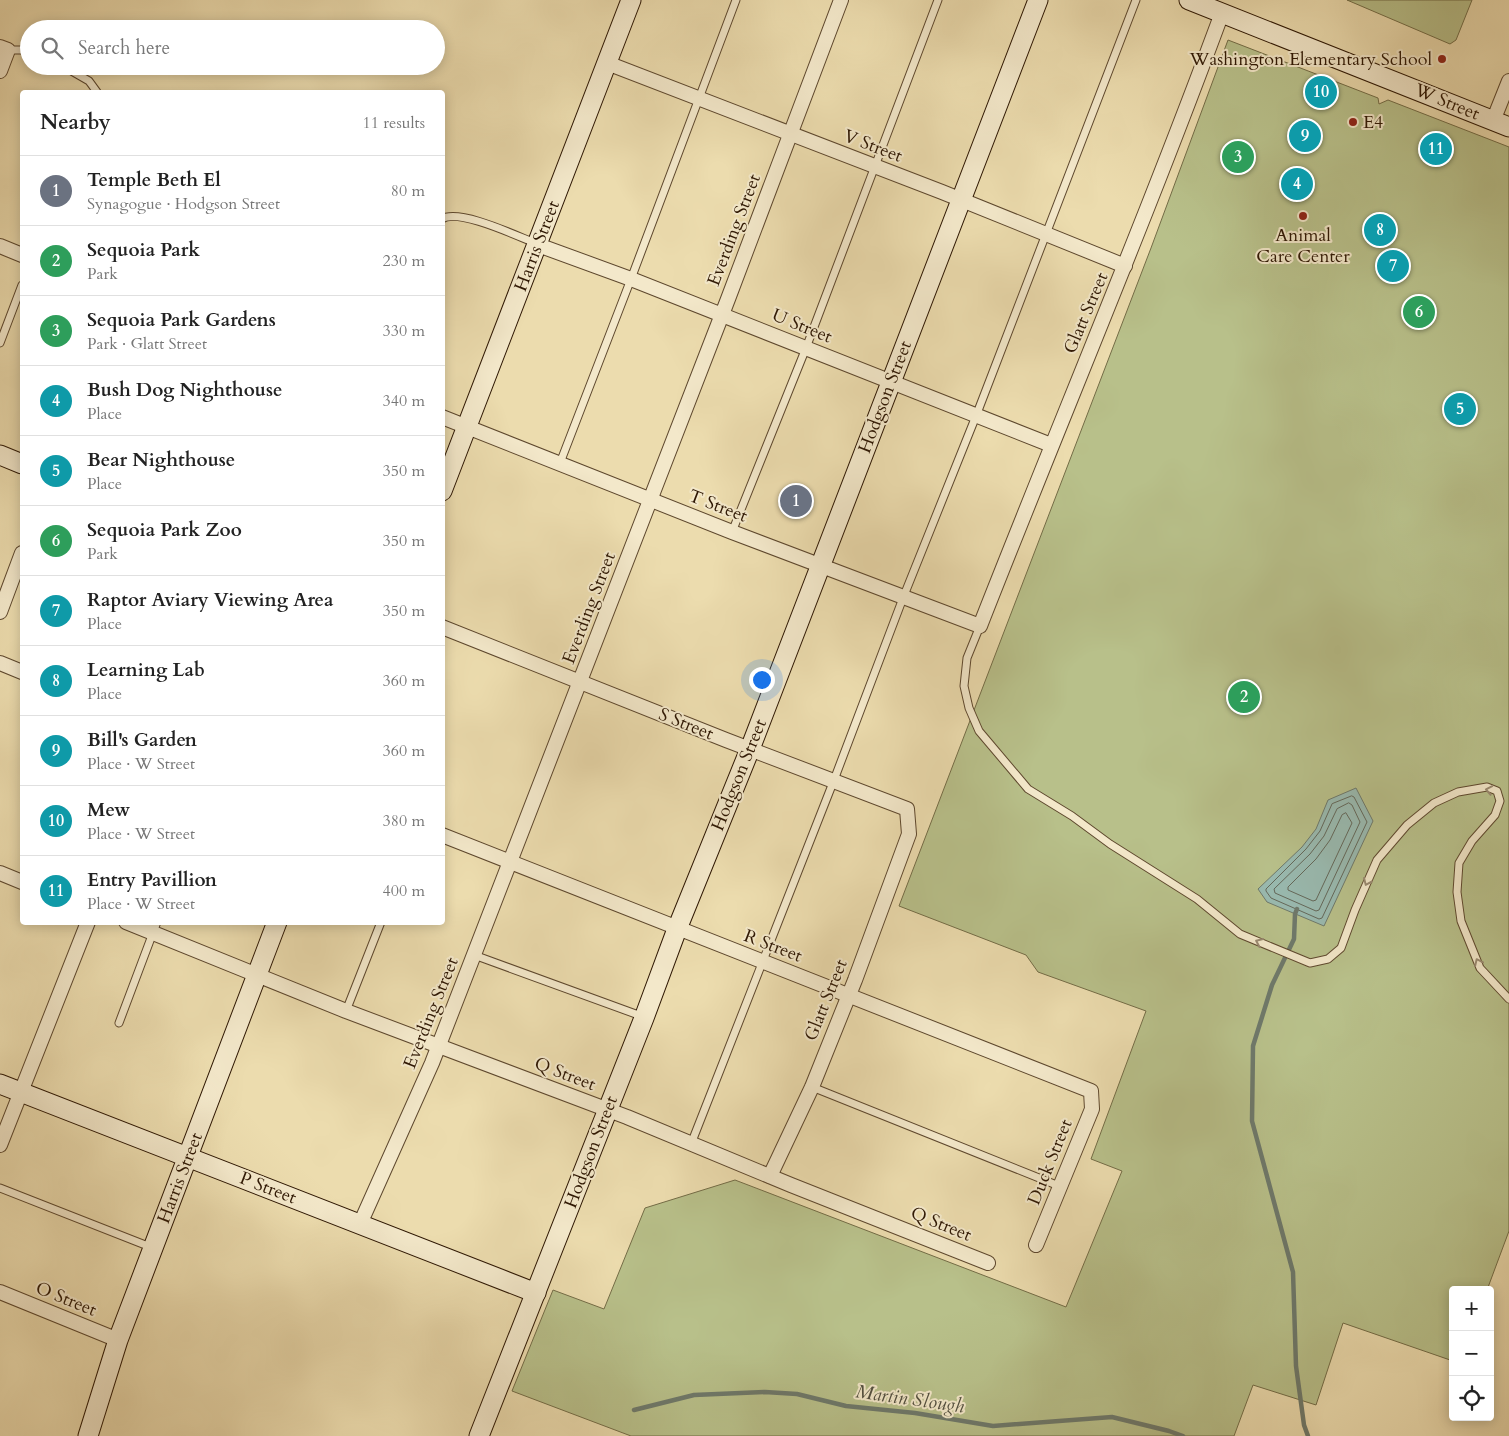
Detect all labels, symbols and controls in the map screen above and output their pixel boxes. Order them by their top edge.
search box [20,20,445,75]
icon: search [38,34,66,62]
text: Search here [78,35,170,61]
place label: Washington Elementary School [1189,47,1432,72]
marker: Washington Elementary School [1436,53,1448,65]
pin: 10 [1305,73,1337,111]
street label: W Street [1410,77,1484,126]
text: Nearby [40,108,111,137]
place label: E4 [1363,110,1383,135]
text: 11 results [363,112,425,134]
marker: E4 [1347,116,1359,128]
pin: 9 [1289,117,1321,155]
street label: V Street [840,123,906,169]
pin: 11 [1420,130,1452,168]
pin: 3 [1222,138,1254,176]
pin: 4 [1281,165,1313,203]
text: Temple Beth El [87,167,221,193]
street label: Everding Street [701,170,767,290]
text: 1 [52,180,60,202]
text: 80 m [391,180,425,202]
text: Synagogue · Hodgson Street [87,193,280,215]
street label: Harris Street [508,197,566,295]
marker: Animal Care Center [1297,210,1309,222]
pin: 8 [1364,211,1396,249]
place label: Animal Care Center [1256,223,1350,269]
text: Sequoia Park [87,237,200,263]
pin: 7 [1377,247,1409,285]
text: 2 [52,250,60,272]
text: 230 m [383,250,425,272]
text: Park [87,263,118,285]
street label: Glatt Street [1058,268,1114,358]
pin: 6 [1403,293,1435,331]
street label: U Street [768,303,836,349]
text: Sequoia Park Gardens [87,307,276,333]
text: 3 [52,320,60,342]
text: 330 m [383,320,425,342]
text: Park · Glatt Street [87,333,207,355]
street label: Hodgson Street [852,337,918,457]
text: Bush Dog Nighthouse [87,377,282,403]
text: 4 [52,390,60,412]
text: 340 m [383,390,425,412]
pin: 5 [1444,390,1476,428]
text: Place [87,403,122,425]
text: Bear Nighthouse [87,447,235,473]
text: 5 [52,460,60,482]
text: 350 m [383,460,425,482]
text: Place [87,473,122,495]
pin: 1 [780,482,812,520]
street label: T Street [685,483,751,529]
text: Sequoia Park Zoo [87,517,242,543]
text: 6 [52,530,60,552]
text: 350 m [383,530,425,552]
text: Park [87,543,118,565]
street label: Everding Street [556,548,622,668]
text: Raptor Aviary Viewing Area [87,587,333,613]
text: 7 [52,600,60,622]
text: 350 m [383,600,425,622]
text: Place [87,613,122,635]
text: Learning Lab [87,657,205,683]
your location [749,667,775,693]
text: 8 [52,670,60,692]
text: 360 m [383,670,425,692]
pin: 2 [1228,678,1260,716]
text: Place [87,683,122,705]
street label: S Street [655,702,717,746]
street label: Hodgson Street [705,715,773,835]
text: Bill's Garden [87,727,197,753]
text: 9 [52,740,60,762]
text: 360 m [383,740,425,762]
text: Place · W Street [87,753,195,775]
one-way arrow [1484,785,1493,795]
text: Mew [87,797,130,823]
text: 10 [48,810,64,832]
text: 380 m [383,810,425,832]
text: Place · W Street [87,823,195,845]
text: Entry Pavillion [87,867,217,893]
one-way arrow [1363,877,1374,886]
text: 11 [48,880,64,902]
text: 400 m [383,880,425,902]
text: Place · W Street [87,893,195,915]
street label: R Street [740,923,806,969]
one-way arrow [1255,938,1264,949]
street label: Everding Street [397,953,465,1072]
street label: Glatt Street [798,955,854,1045]
one-way arrow [1473,958,1484,967]
street label: Q Street [531,1051,599,1097]
street label: Hodgson Street [558,1092,624,1212]
street label: Duck Street [1021,1115,1079,1209]
street label: Harris Street [151,1129,209,1227]
street label: P Street [236,1166,300,1210]
street label: Q Street [907,1200,975,1248]
street label: O Street [32,1275,100,1323]
map controls [1449,1286,1494,1421]
button: + [1449,1286,1494,1331]
button: − [1449,1331,1494,1376]
button: locate [1449,1376,1494,1421]
water label: Martin Slough [854,1379,966,1419]

